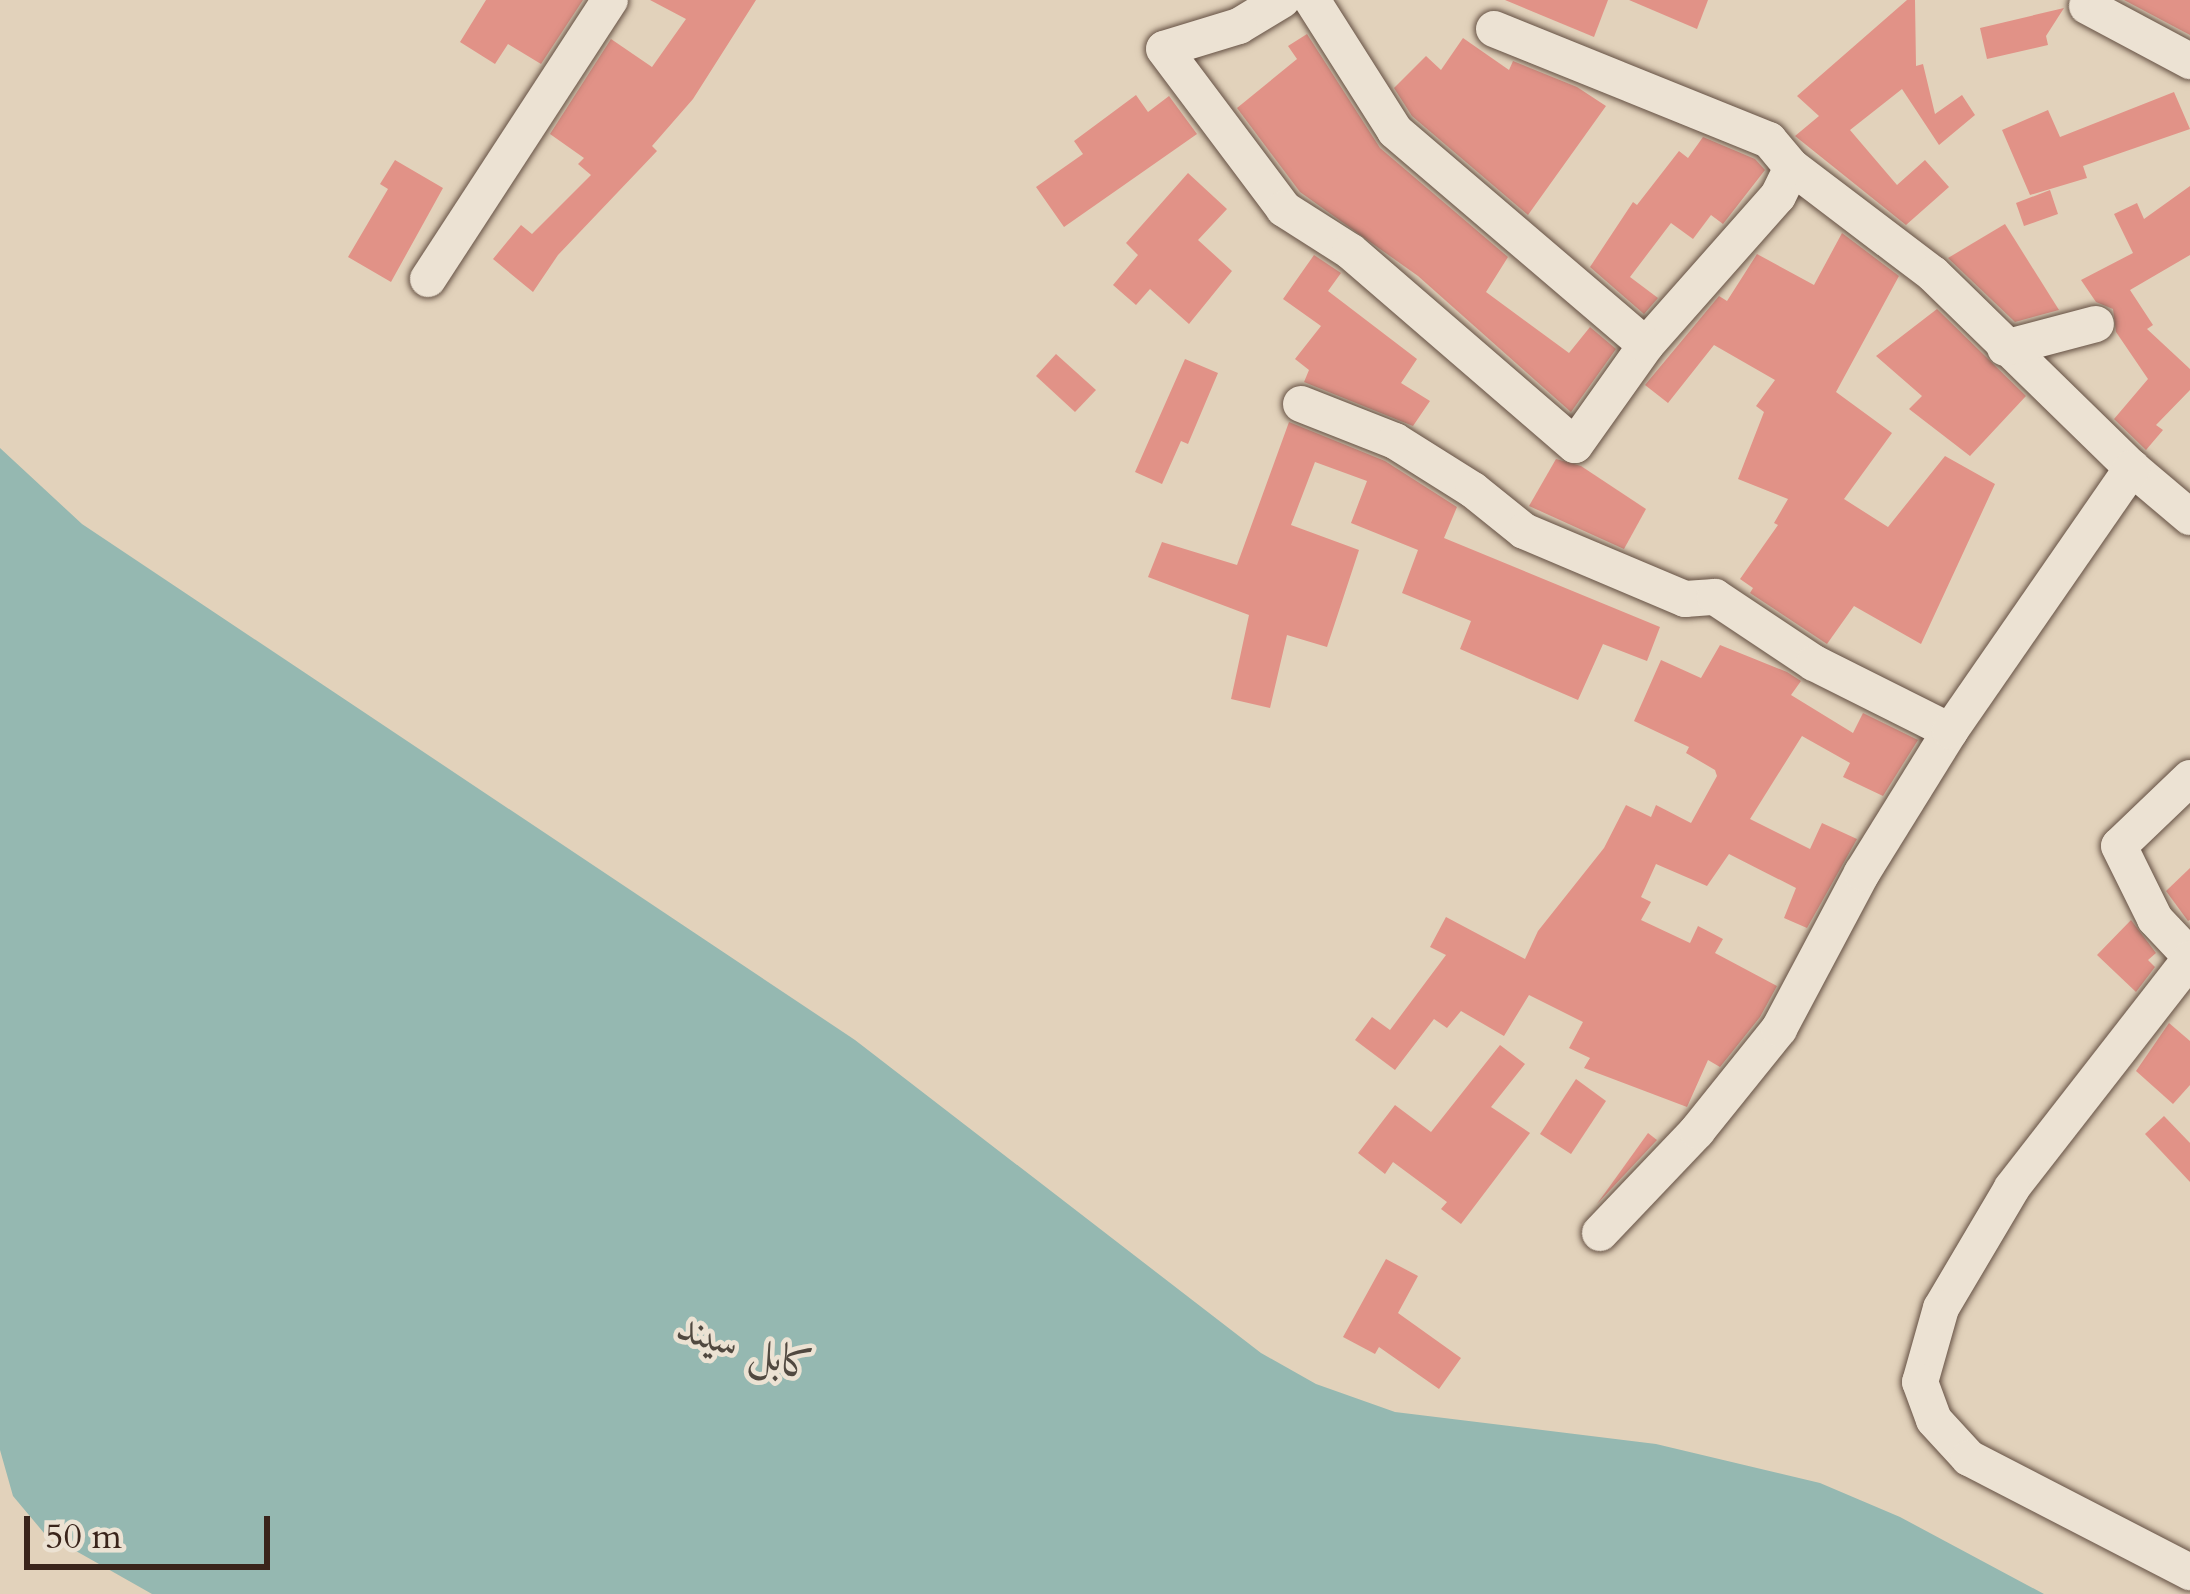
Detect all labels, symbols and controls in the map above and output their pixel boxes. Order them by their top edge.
water label: کابل سيند [671,1302,823,1394]
scale bar [30,1492,276,1566]
text: 50 m [45,1512,122,1561]

